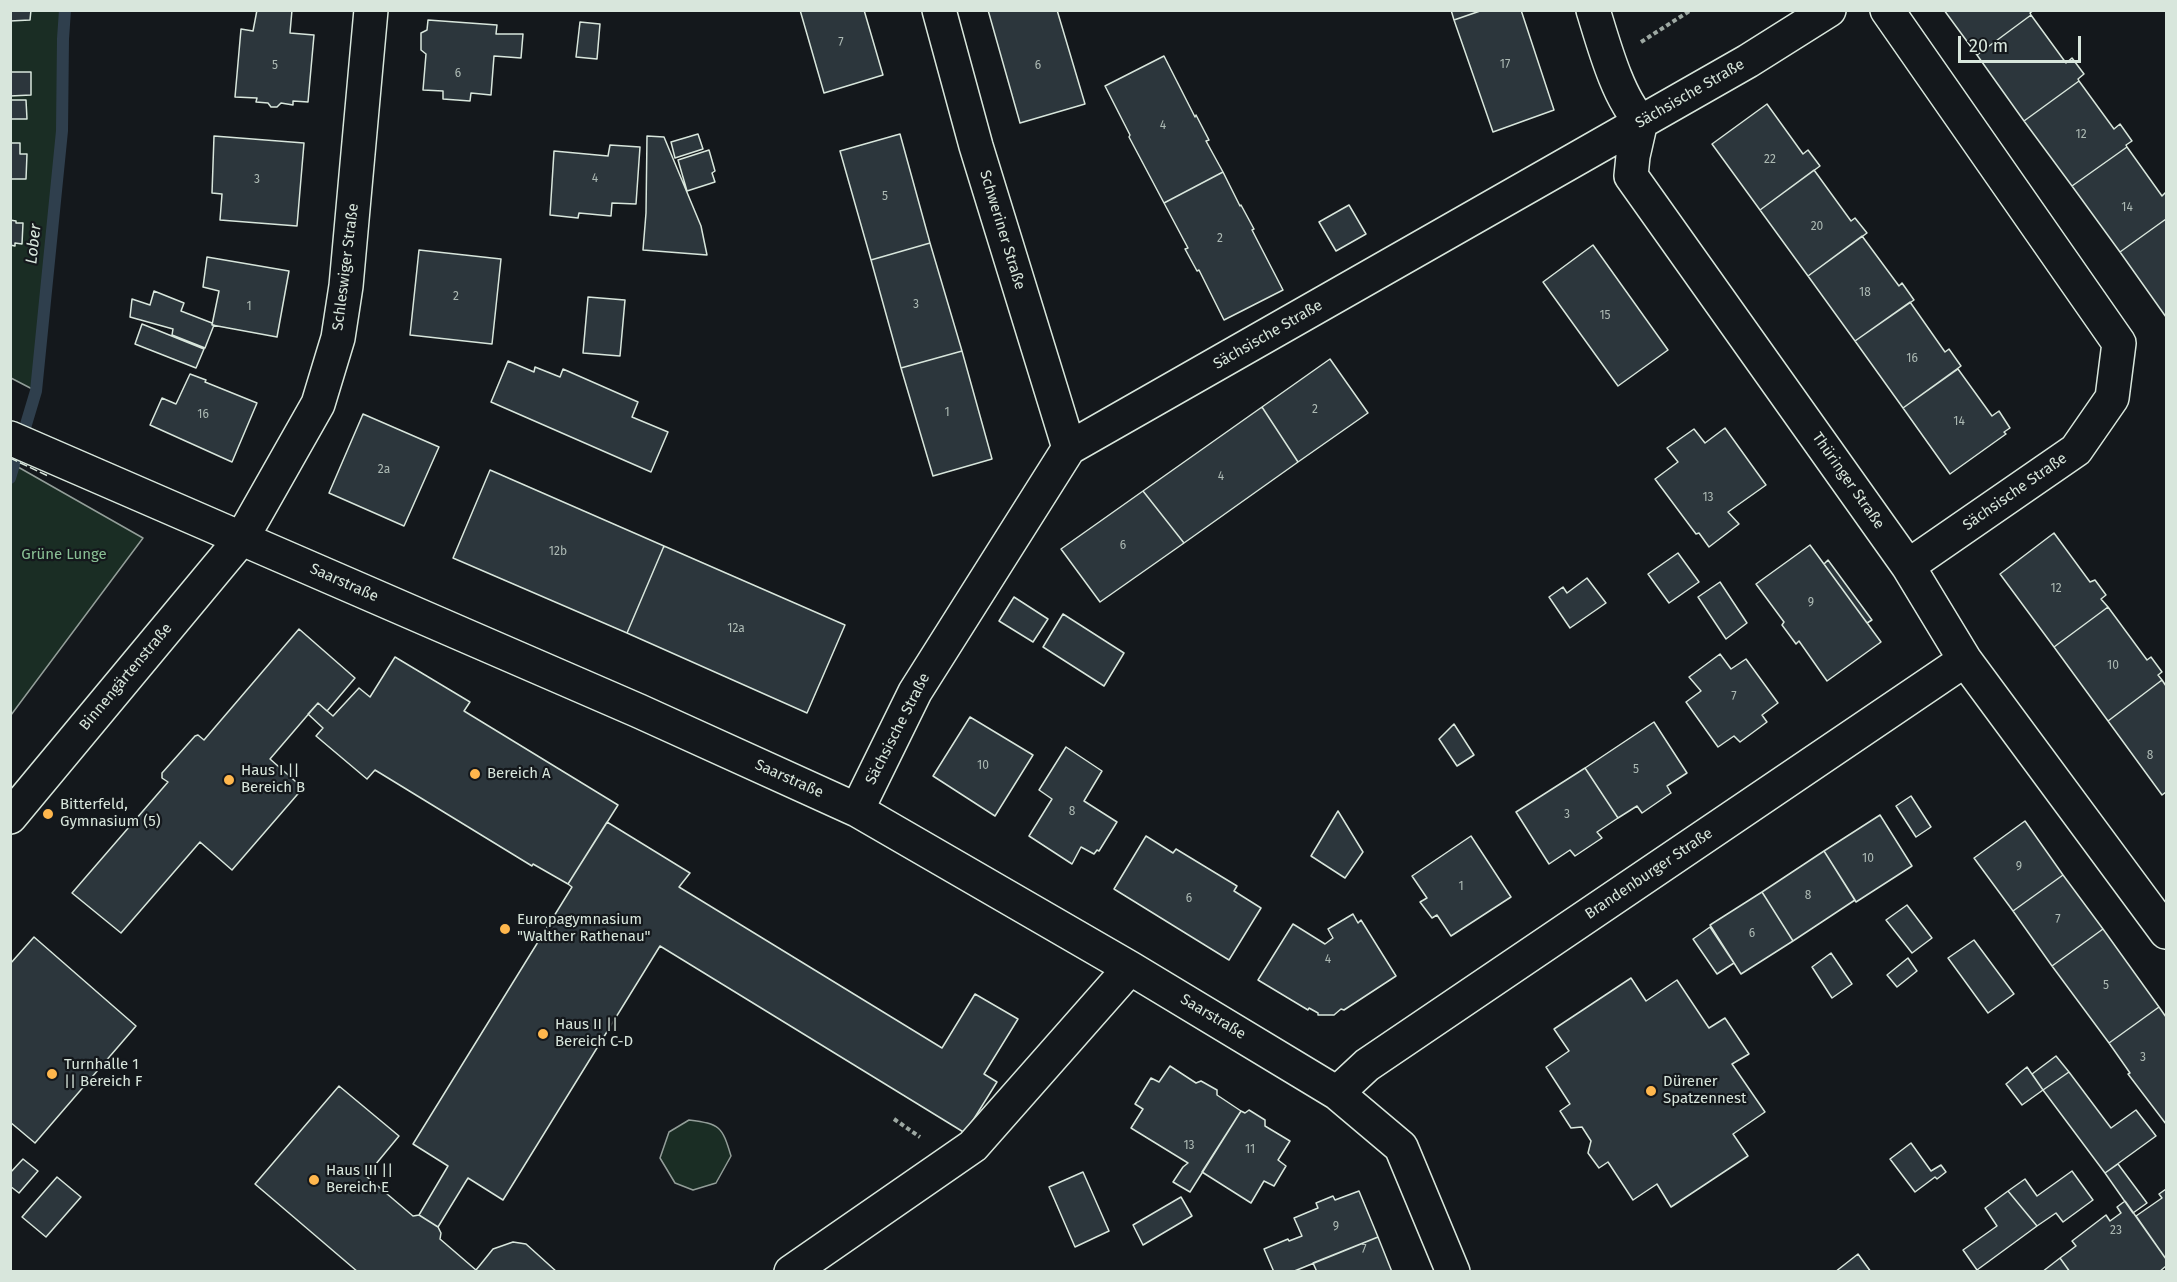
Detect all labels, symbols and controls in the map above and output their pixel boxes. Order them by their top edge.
scale bar [1961,24,2084,62]
text: 20 m [1969,35,2008,57]
house number: 7 [838,36,844,50]
street label: Sächsische Straße [1632,56,1748,132]
house number: 17 [1500,58,1510,72]
house number: 5 [272,59,278,73]
house number: 6 [1035,59,1041,73]
house number: 6 [455,67,461,81]
house number: 4 [1160,119,1166,133]
house number: 12 [2075,128,2087,142]
house number: 22 [1764,153,1776,167]
street label: Schweriner Straße [975,168,1029,292]
house number: 4 [592,172,598,186]
house number: 3 [254,173,260,187]
house number: 5 [882,190,888,204]
house number: 14 [2121,201,2133,215]
street label: Schleswiger Straße [329,202,363,332]
house number: 20 [1811,220,1823,234]
water label: Lober [22,223,46,265]
house number: 2 [1217,232,1223,246]
house number: 18 [1859,286,1871,300]
house number: 2 [453,290,459,304]
street label: Sächsische Straße [1210,297,1326,373]
house number: 3 [913,298,919,312]
house number: 1 [246,300,252,314]
house number: 15 [1599,309,1611,323]
house number: 16 [1906,352,1918,366]
house number: 2 [1312,403,1318,417]
house number: 1 [944,406,950,420]
house number: 16 [197,408,209,422]
house number: 14 [1953,415,1965,429]
street label: Thüringer Straße [1808,429,1888,533]
street label: Sächsische Straße [1960,449,2070,535]
house number: 2a [378,463,390,477]
house number: 4 [1218,470,1224,484]
house number: 13 [1702,491,1714,505]
house number: 6 [1120,539,1126,553]
house number: 12b [549,545,567,559]
park label: Grüne Lunge [21,546,107,564]
street label: Saarstraße [307,560,381,606]
house number: 12 [2050,582,2062,596]
house number: 9 [1808,596,1814,610]
street label: Binnengärtenstraße [76,620,176,734]
house number: 12a [727,622,745,636]
house number: 10 [2107,659,2119,673]
street label: Sächsische Straße [862,670,934,788]
house number: 7 [1731,690,1737,704]
house number: 8 [2147,749,2153,763]
street label: Saarstraße [752,756,826,802]
house number: 10 [977,759,989,773]
place label: Haus I || Bereich B [241,762,305,797]
house number: 5 [1633,763,1639,777]
place label: Bereich A [487,765,551,783]
marker: Bereich A [468,767,482,781]
marker: Haus I || Bereich B [222,773,236,787]
place label: Bitterfeld, Gymnasium (5) [60,796,161,831]
house number: 8 [1069,805,1075,819]
marker: Bitterfeld, Gymnasium (5) [41,807,55,821]
house number: 3 [1564,808,1570,822]
street label: Brandenburger Straße [1582,825,1716,923]
house number: 10 [1862,852,1874,866]
house number: 9 [2016,860,2022,874]
house number: 1 [1458,880,1464,894]
house number: 8 [1805,889,1811,903]
house number: 6 [1186,892,1192,906]
place label: Europagymnasium "Walther Rathenau" [517,911,651,946]
house number: 7 [2055,913,2061,927]
marker: Europagymnasium "Walther Rathenau" [498,922,512,936]
house number: 6 [1749,927,1755,941]
house number: 4 [1325,953,1331,967]
house number: 5 [2103,979,2109,993]
street label: Saarstraße [1177,991,1249,1043]
place label: Haus II || Bereich C-D [555,1016,633,1051]
marker: Haus II || Bereich C-D [536,1027,550,1041]
house number: 3 [2140,1051,2146,1065]
place label: Turnhalle 1 || Bereich F [64,1056,142,1091]
marker: Turnhalle 1 || Bereich F [45,1067,59,1081]
place label: Dürener Spatzennest [1663,1073,1746,1108]
marker: Dürener Spatzennest [1644,1084,1658,1098]
house number: 13 [1183,1139,1195,1153]
house number: 11 [1245,1143,1255,1157]
place label: Haus III || Bereich E [326,1162,393,1197]
marker: Haus III || Bereich E [307,1173,321,1187]
house number: 9 [1333,1220,1339,1234]
house number: 23 [2110,1224,2122,1238]
house number: 7 [1361,1243,1367,1257]

